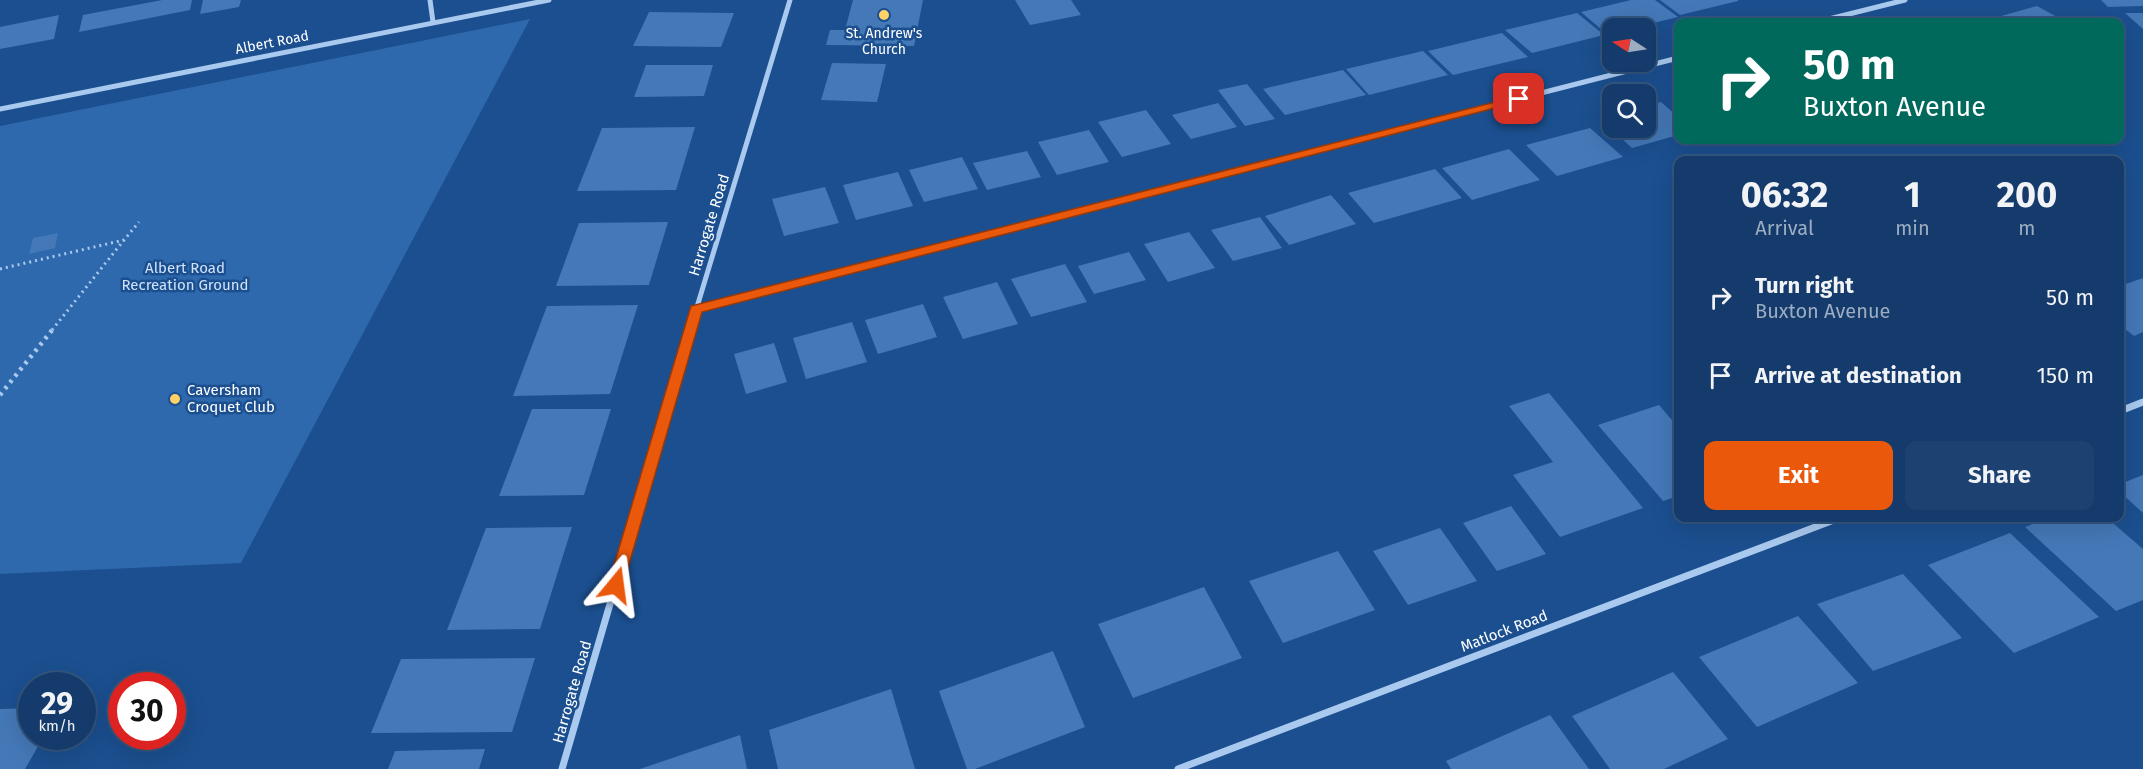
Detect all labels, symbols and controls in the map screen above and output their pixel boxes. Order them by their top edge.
marker: St. Andrew's Church [877,8,891,22]
north arrow [1602,18,1656,72]
map controls [1602,18,1656,138]
place label: St. Andrew's Church [846,25,923,58]
street label: Albert Road [234,27,310,58]
text: 50 m [1803,40,1896,90]
icon: right [1704,42,1782,120]
pin [1493,73,1544,124]
icon: arrive [1502,82,1535,115]
button: search [1602,84,1656,138]
text: Buxton Avenue [1803,91,1986,123]
street label: Harrogate Road [685,172,733,278]
text: 06:32 [1741,173,1828,217]
text: 1 [1904,173,1921,217]
text: 200 [1996,173,2057,217]
text: Arrival [1755,216,1814,240]
text: min [1895,216,1930,240]
text: m [2018,216,2035,240]
park label: Albert Road Recreation Ground [122,259,248,294]
text: Turn right [1755,272,1854,299]
icon: right [1704,281,1737,314]
text: 50 m [2046,284,2094,311]
text: Buxton Avenue [1755,299,1891,323]
icon: arrive [1704,359,1737,392]
text: Arrive at destination [1755,362,1962,389]
text: 150 m [2036,362,2094,389]
place label: Caversham Croquet Club [187,381,275,416]
marker: Caversham Croquet Club [168,392,182,406]
button: Exit [1704,441,1893,510]
button: Share [1905,441,2094,510]
position arrow [584,553,648,617]
street label: Matlock Road [1458,606,1550,656]
street label: Harrogate Road [549,639,595,745]
speed limit sign: 30 [108,672,186,750]
text: 29 [41,686,73,722]
text: km/h [38,717,76,735]

